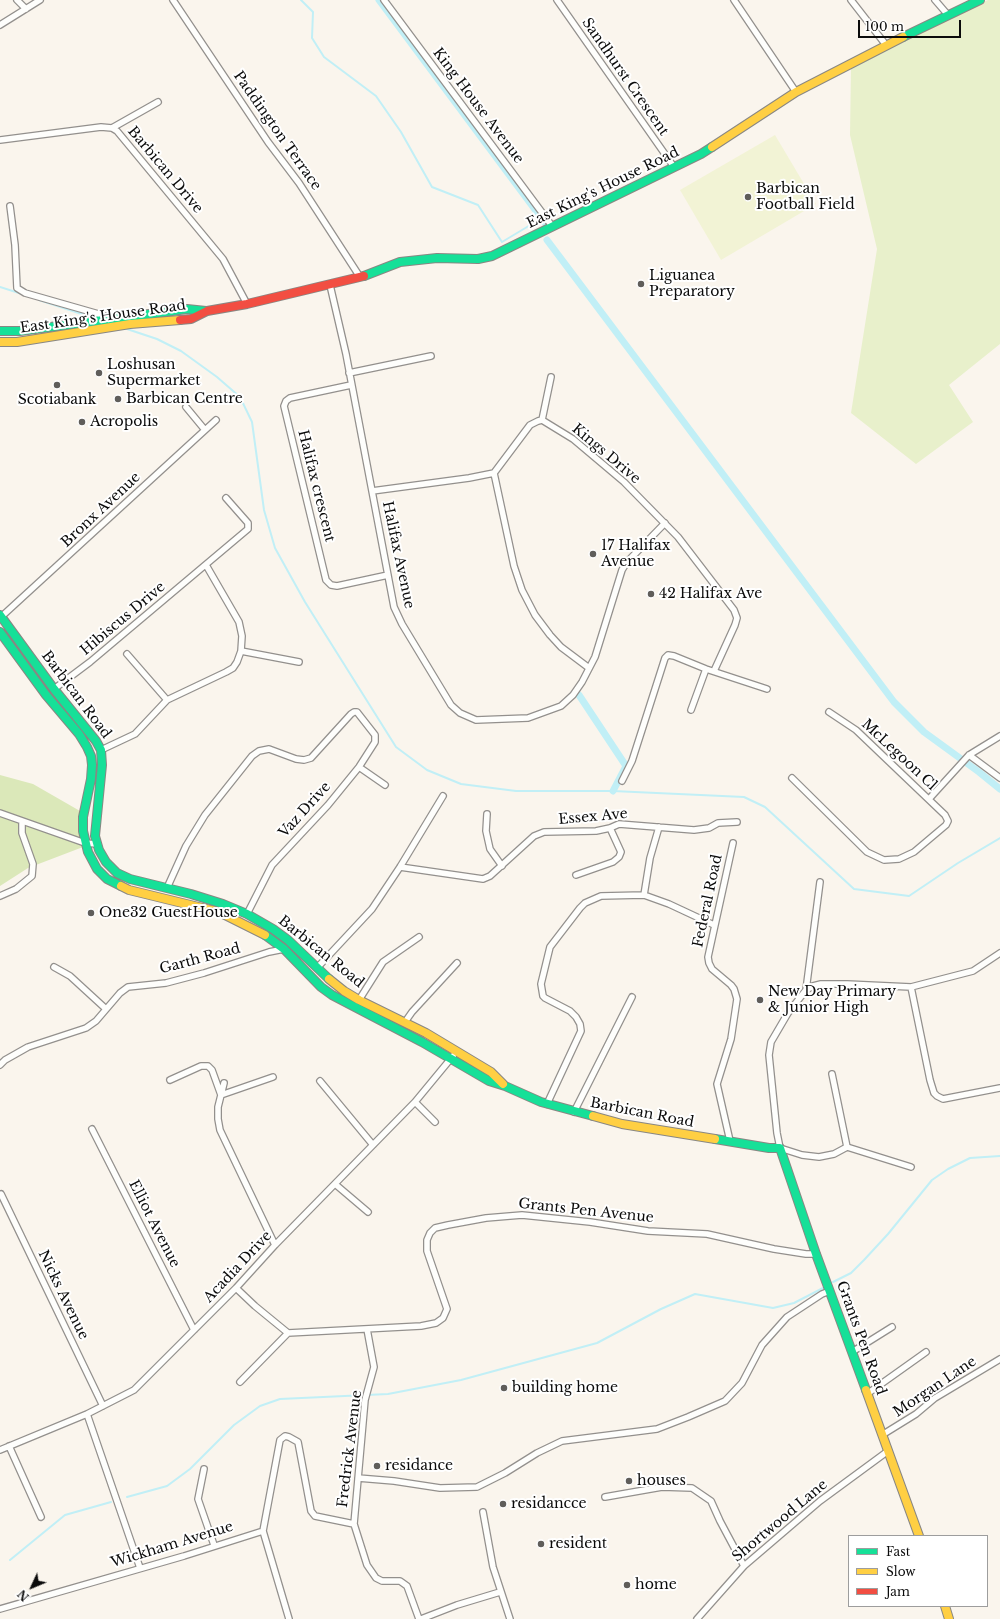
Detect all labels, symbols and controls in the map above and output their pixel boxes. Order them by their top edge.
scale bar [860,12,963,38]
street label: Sandhurst Crescent [578,15,672,139]
text: 100 m [865,19,904,34]
street label: King House Avenue [429,45,527,167]
street label: Paddington Terrace [230,68,324,194]
street label: Barbican Drive [124,123,206,217]
street label: East King's House Road [524,144,682,232]
place label: Barbican Football Field [756,181,855,214]
marker: Barbican Football Field [743,192,753,202]
place label: Liguanea Preparatory [649,268,735,300]
marker: Liguanea Preparatory [636,279,646,289]
street label: East King's House Road [19,297,187,337]
place label: Loshusan Supermarket [107,357,200,390]
marker: Loshusan Supermarket [94,368,104,378]
marker: Scotiabank [52,380,62,390]
place label: Barbican Centre [126,391,243,407]
place label: Scotiabank [18,392,96,408]
marker: Barbican Centre [113,394,123,404]
place label: Acropolis [90,414,158,430]
marker: Acropolis [77,417,87,427]
street label: Kings Drive [568,421,644,487]
street label: Halifax crescent [294,428,338,544]
street label: Bronx Avenue [58,469,144,551]
street label: Halifax Avenue [378,500,418,610]
place label: 17 Halifax Avenue [601,538,670,570]
marker: 17 Halifax Avenue [588,549,598,559]
street label: Hibiscus Drive [77,579,169,659]
place label: 42 Halifax Ave [659,586,762,602]
marker: 42 Halifax Ave [646,589,656,599]
street label: Barbican Road [38,648,114,742]
street label: McLegoon Cl [858,716,940,794]
street label: Vaz Drive [276,779,334,841]
street label: Essex Ave [558,806,628,828]
street label: Federal Road [690,853,726,949]
place label: One32 GuestHouse [99,905,238,921]
marker: One32 GuestHouse [86,908,96,918]
street label: Barbican Road [275,912,367,992]
street label: Garth Road [158,940,242,978]
place label: New Day Primary & Junior High [768,984,896,1016]
marker: New Day Primary & Junior High [755,995,765,1005]
street label: Barbican Road [589,1095,695,1131]
street label: Elliot Avenue [125,1178,183,1270]
street label: Grants Pen Avenue [517,1196,655,1226]
street label: Acadia Drive [201,1228,275,1306]
street label: Nicks Avenue [34,1248,92,1342]
street label: Grants Pen Road [833,1279,889,1397]
street label: Morgan Lane [890,1353,980,1421]
place label: building home [512,1380,618,1396]
marker: building home [499,1383,509,1393]
street label: Fredrick Avenue [334,1389,366,1509]
place label: residance [385,1458,453,1474]
marker: residance [372,1461,382,1471]
place label: houses [637,1473,686,1489]
marker: houses [624,1476,634,1486]
street label: Shortwood Lane [729,1476,831,1566]
place label: residancce [511,1496,587,1512]
marker: residancce [498,1499,508,1509]
street label: Wickham Avenue [109,1518,235,1572]
legend [848,1535,988,1607]
place label: resident [549,1536,607,1552]
marker: resident [536,1539,546,1549]
text: Fast [886,1544,910,1559]
text: Slow [886,1564,915,1579]
north arrow [12,1567,52,1607]
place label: home [635,1577,677,1593]
marker: home [622,1580,632,1590]
text: Jam [886,1584,910,1599]
text: N [15,1587,32,1604]

